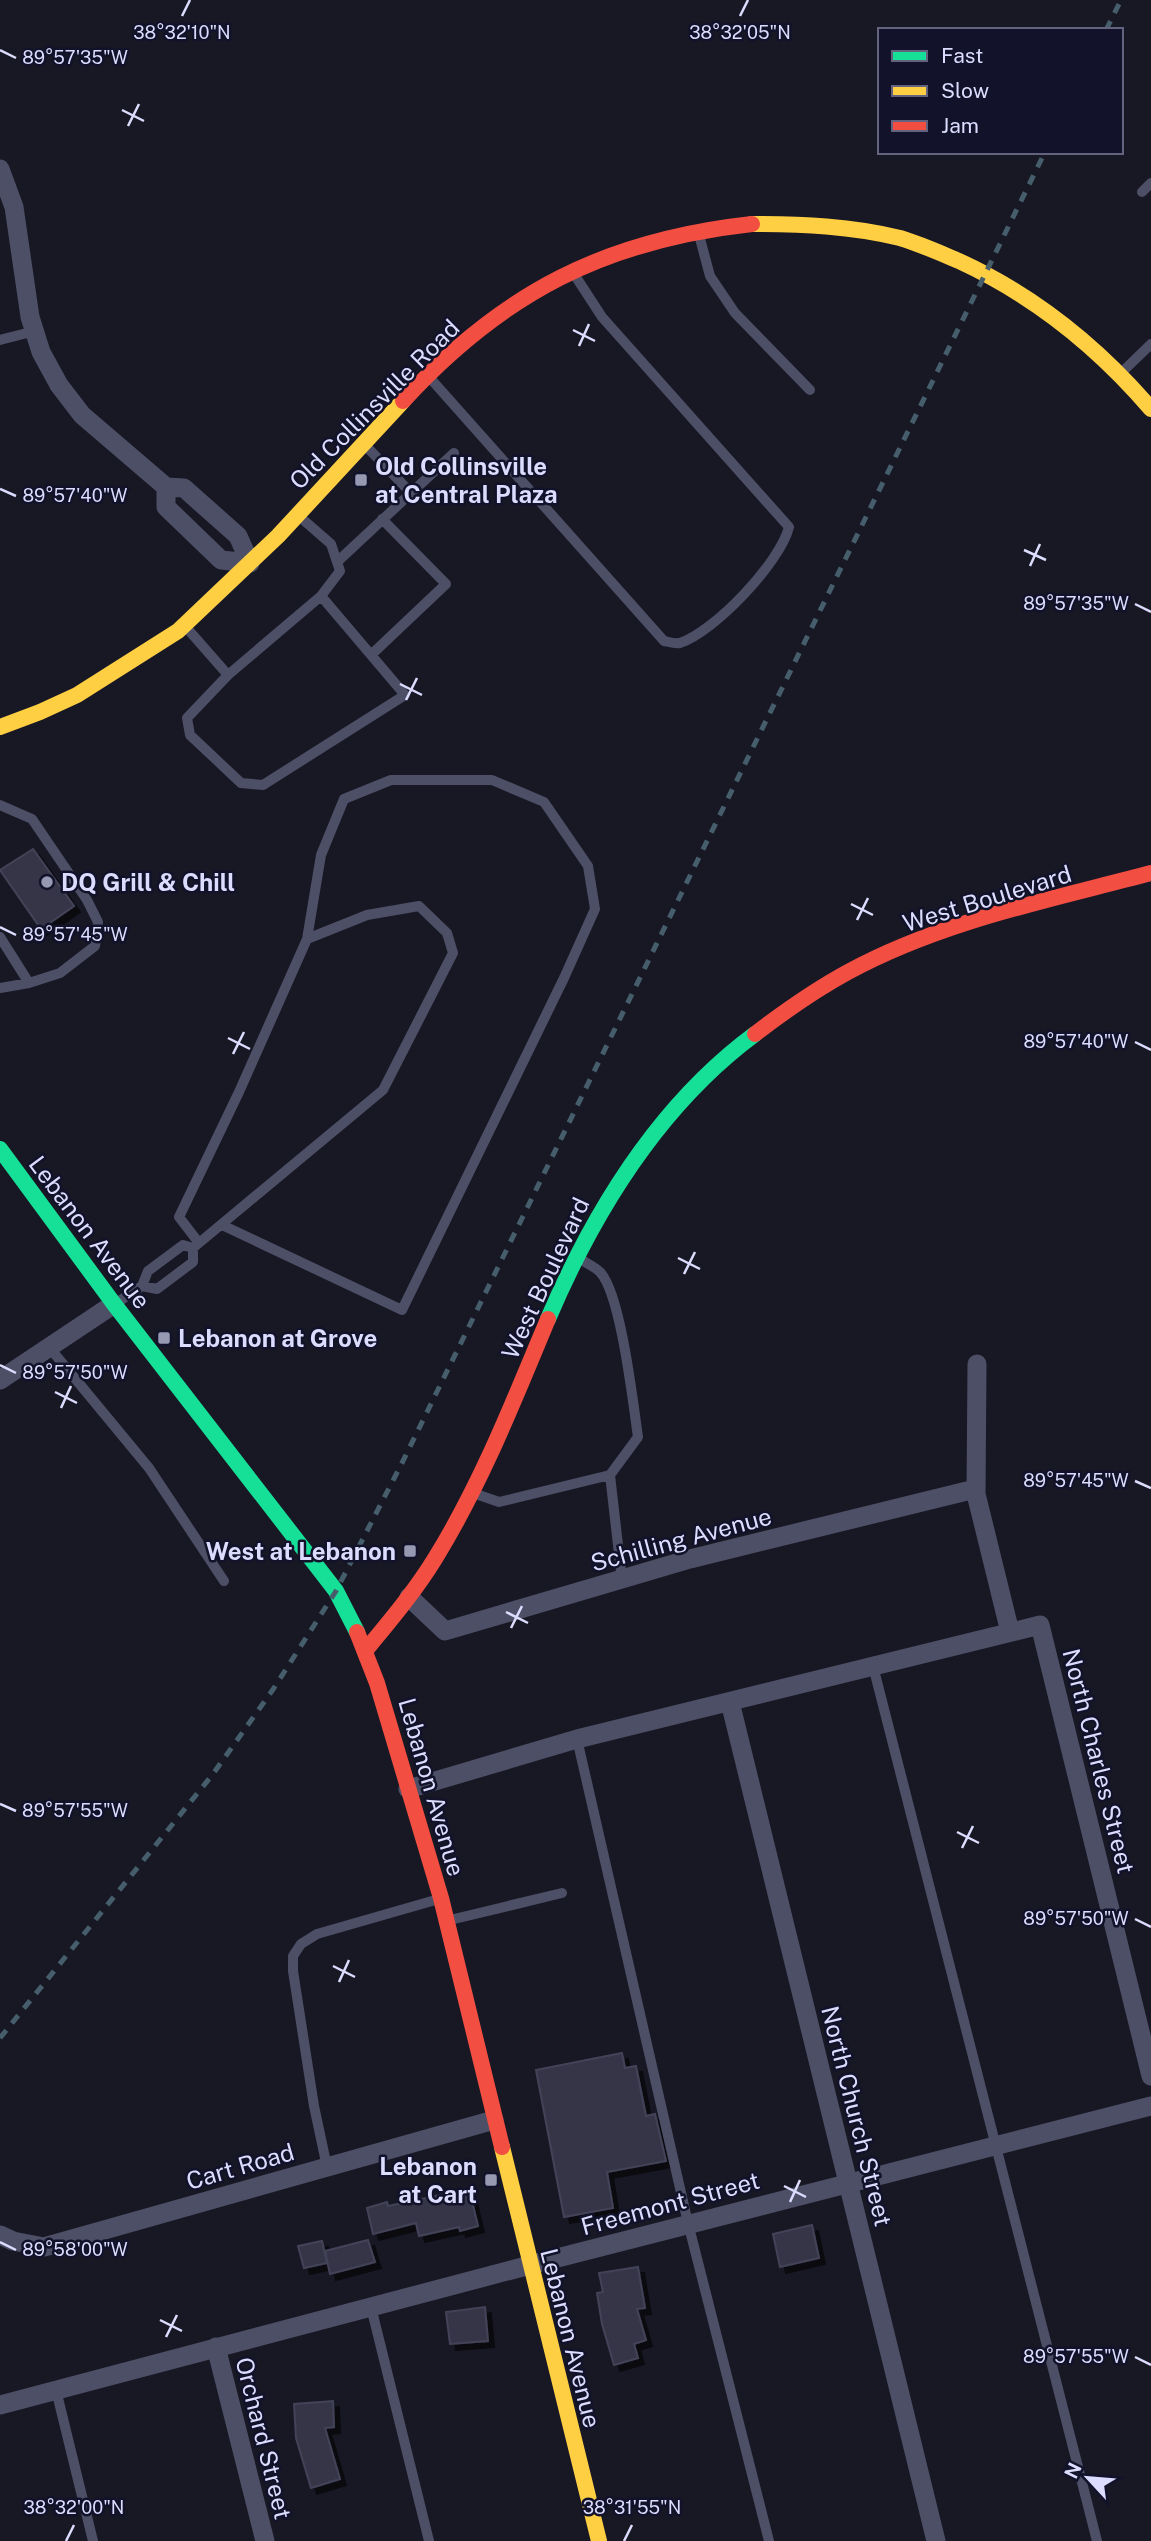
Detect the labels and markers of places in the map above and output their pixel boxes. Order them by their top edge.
place label: Old Collinsville at Central Plaza [375,452,558,508]
marker: Old Collinsville at Central Plaza [353,472,369,488]
place label: DQ Grill & Chill [61,868,235,896]
marker: DQ Grill & Chill [39,874,55,890]
place label: Lebanon at Grove [178,1324,377,1352]
marker: Lebanon at Grove [156,1330,172,1346]
place label: West at Lebanon [206,1537,396,1565]
marker: West at Lebanon [402,1543,418,1559]
place label: Lebanon at Cart [379,2152,477,2208]
marker: Lebanon at Cart [483,2172,499,2188]

